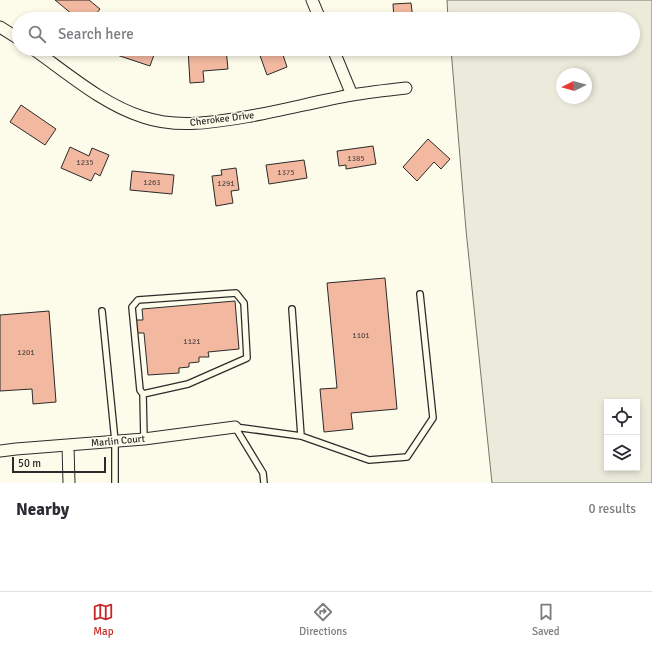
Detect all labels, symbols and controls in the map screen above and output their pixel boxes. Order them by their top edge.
search box [12,12,640,56]
icon: search [26,23,48,45]
text: Search here [58,25,134,43]
north arrow [556,68,592,104]
street label: Cherokee Drive [189,109,255,129]
house number: 1385 [347,153,365,163]
house number: 1235 [76,157,94,167]
house number: 1375 [277,167,295,177]
house number: 1263 [143,177,161,187]
house number: 1291 [217,178,235,188]
house number: 1101 [352,330,370,340]
house number: 1121 [183,336,201,346]
house number: 1201 [17,347,35,357]
map controls [604,399,640,471]
button: locate [604,399,640,435]
street label: Marlin Court [91,433,146,449]
button: layers [604,435,640,471]
scale bar [12,455,106,474]
text: 50 m [18,457,41,470]
text: Nearby [16,499,69,520]
text: 0 results [588,501,636,517]
tab: Map [92,601,114,638]
tab: Directions [299,601,347,638]
tab: Saved [532,601,560,638]

